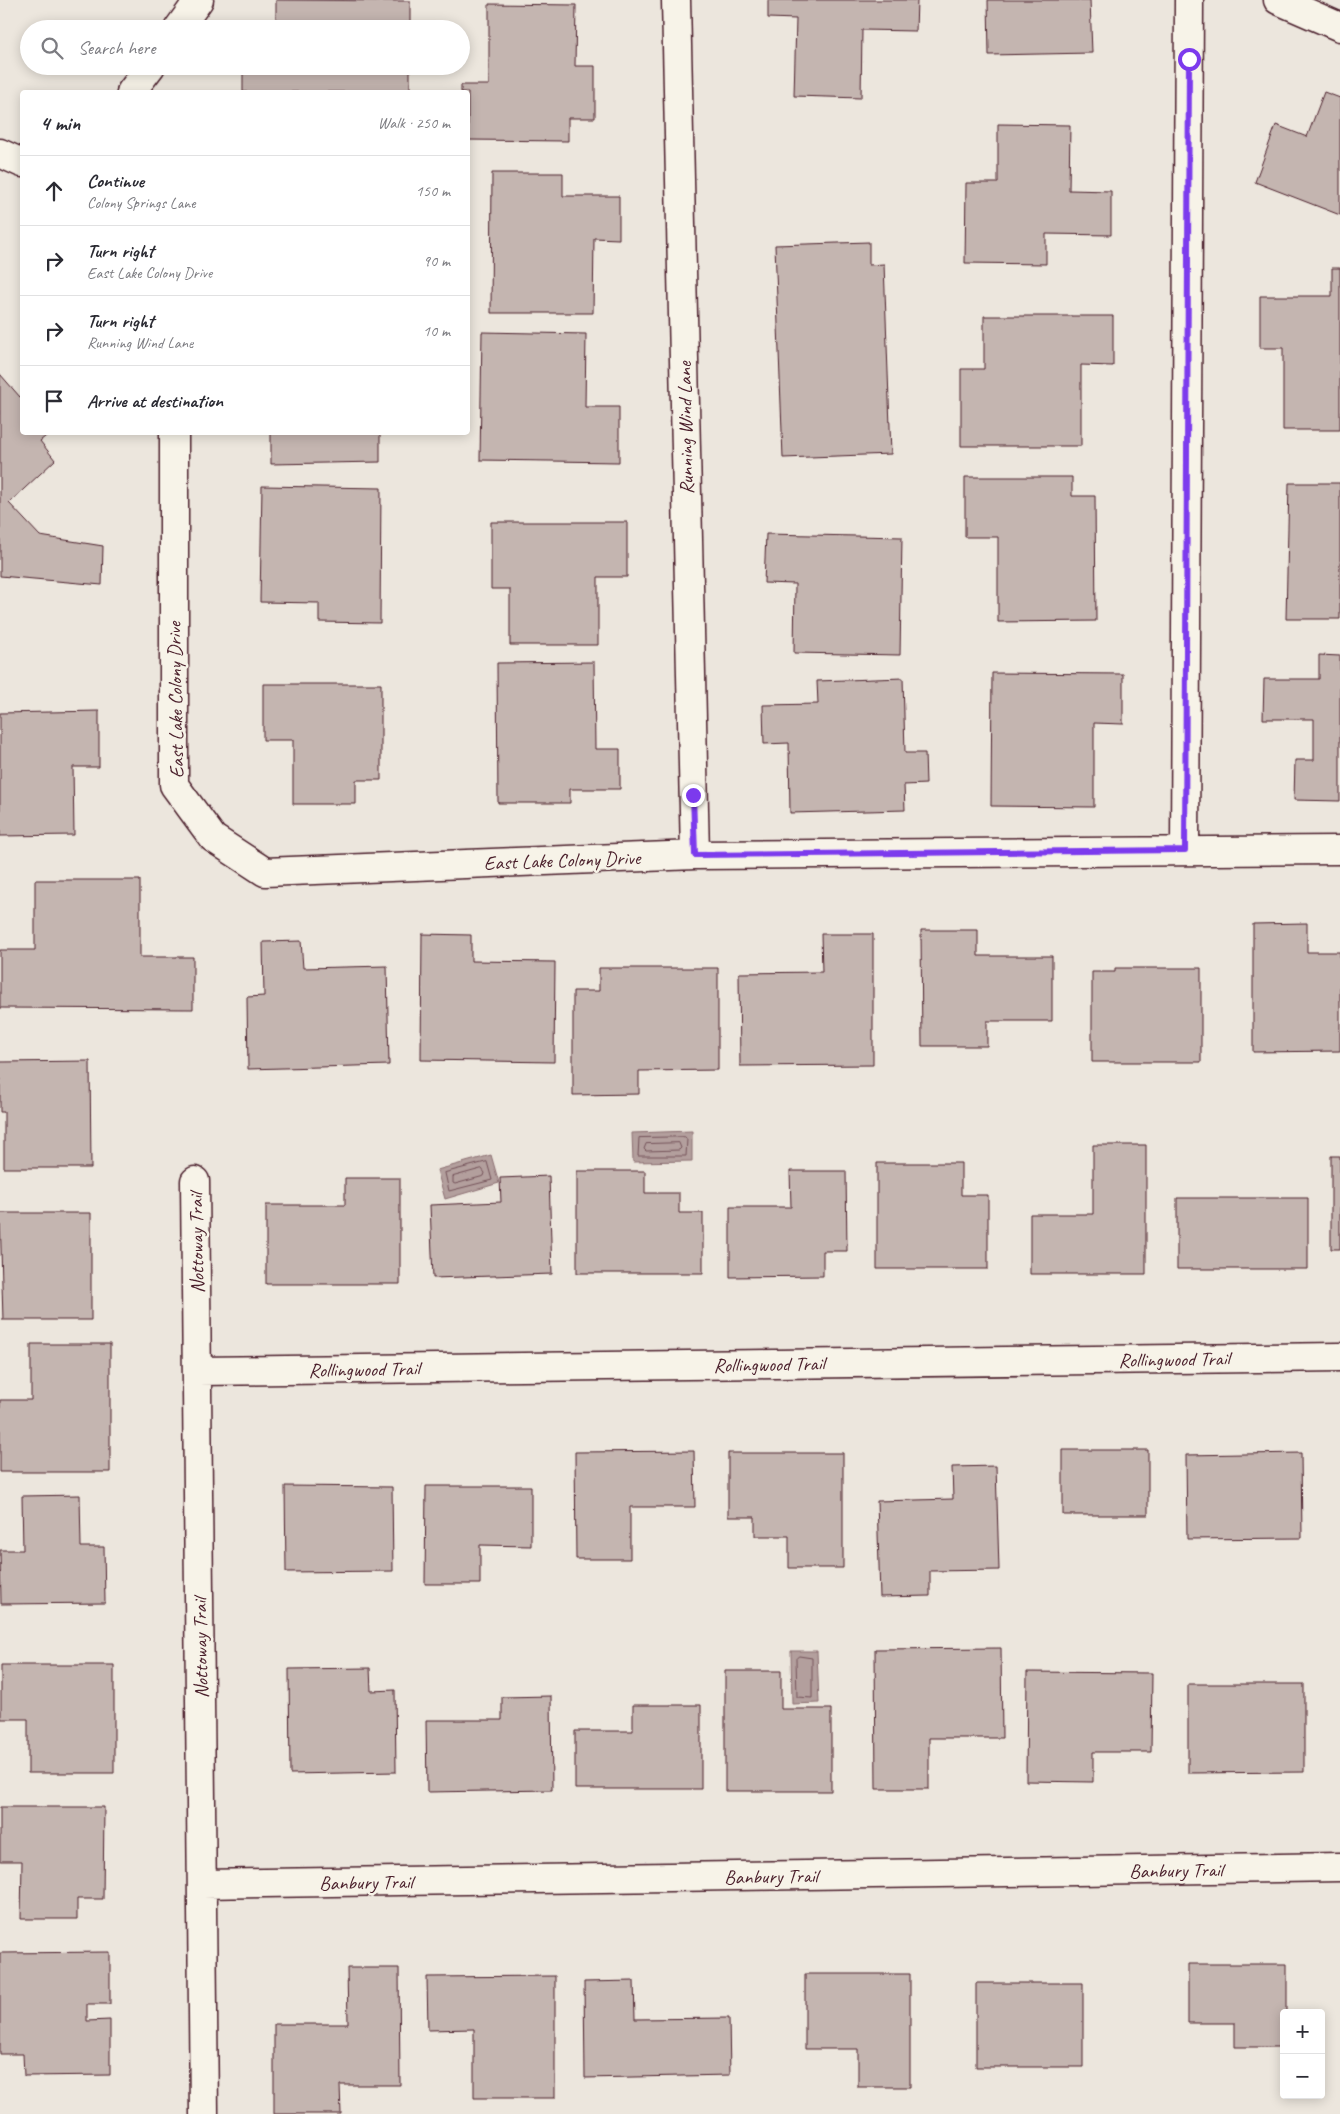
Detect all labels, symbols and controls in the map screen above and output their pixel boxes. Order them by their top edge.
search box [20,20,470,75]
icon: search [38,34,66,62]
text: Search here [78,36,155,60]
route start [1178,48,1201,71]
text: 4 min [40,110,80,136]
text: Walk · 250 m [378,113,450,133]
text: Continue [87,169,144,193]
icon: ahead [40,177,68,205]
text: 150 m [416,181,450,201]
text: Colony Springs Lane [87,193,196,213]
text: Turn right [87,239,154,263]
icon: right [40,247,68,275]
text: 90 m [423,251,450,271]
text: East Lake Colony Drive [87,263,212,283]
text: Turn right [87,309,154,333]
icon: right [40,317,68,345]
text: 10 m [423,321,450,341]
text: Running Wind Lane [87,333,193,353]
street label: Running Wind Lane [672,360,699,495]
icon: arrive [40,387,68,415]
text: Arrive at destination [87,389,223,413]
street label: East Lake Colony Drive [162,620,189,778]
route end [682,784,705,807]
street label: East Lake Colony Drive [483,845,642,876]
street label: Nottoway Trail [183,1189,210,1294]
street label: Rollingwood Trail [1118,1346,1233,1373]
street label: Rollingwood Trail [713,1351,828,1378]
street label: Rollingwood Trail [308,1356,423,1383]
street label: Nottoway Trail [187,1594,214,1699]
street label: Banbury Trail [1129,1857,1227,1884]
street label: Banbury Trail [724,1863,822,1890]
street label: Banbury Trail [319,1869,417,1896]
map controls [1280,2009,1325,2099]
button: + [1280,2009,1325,2054]
button: − [1280,2054,1325,2099]

